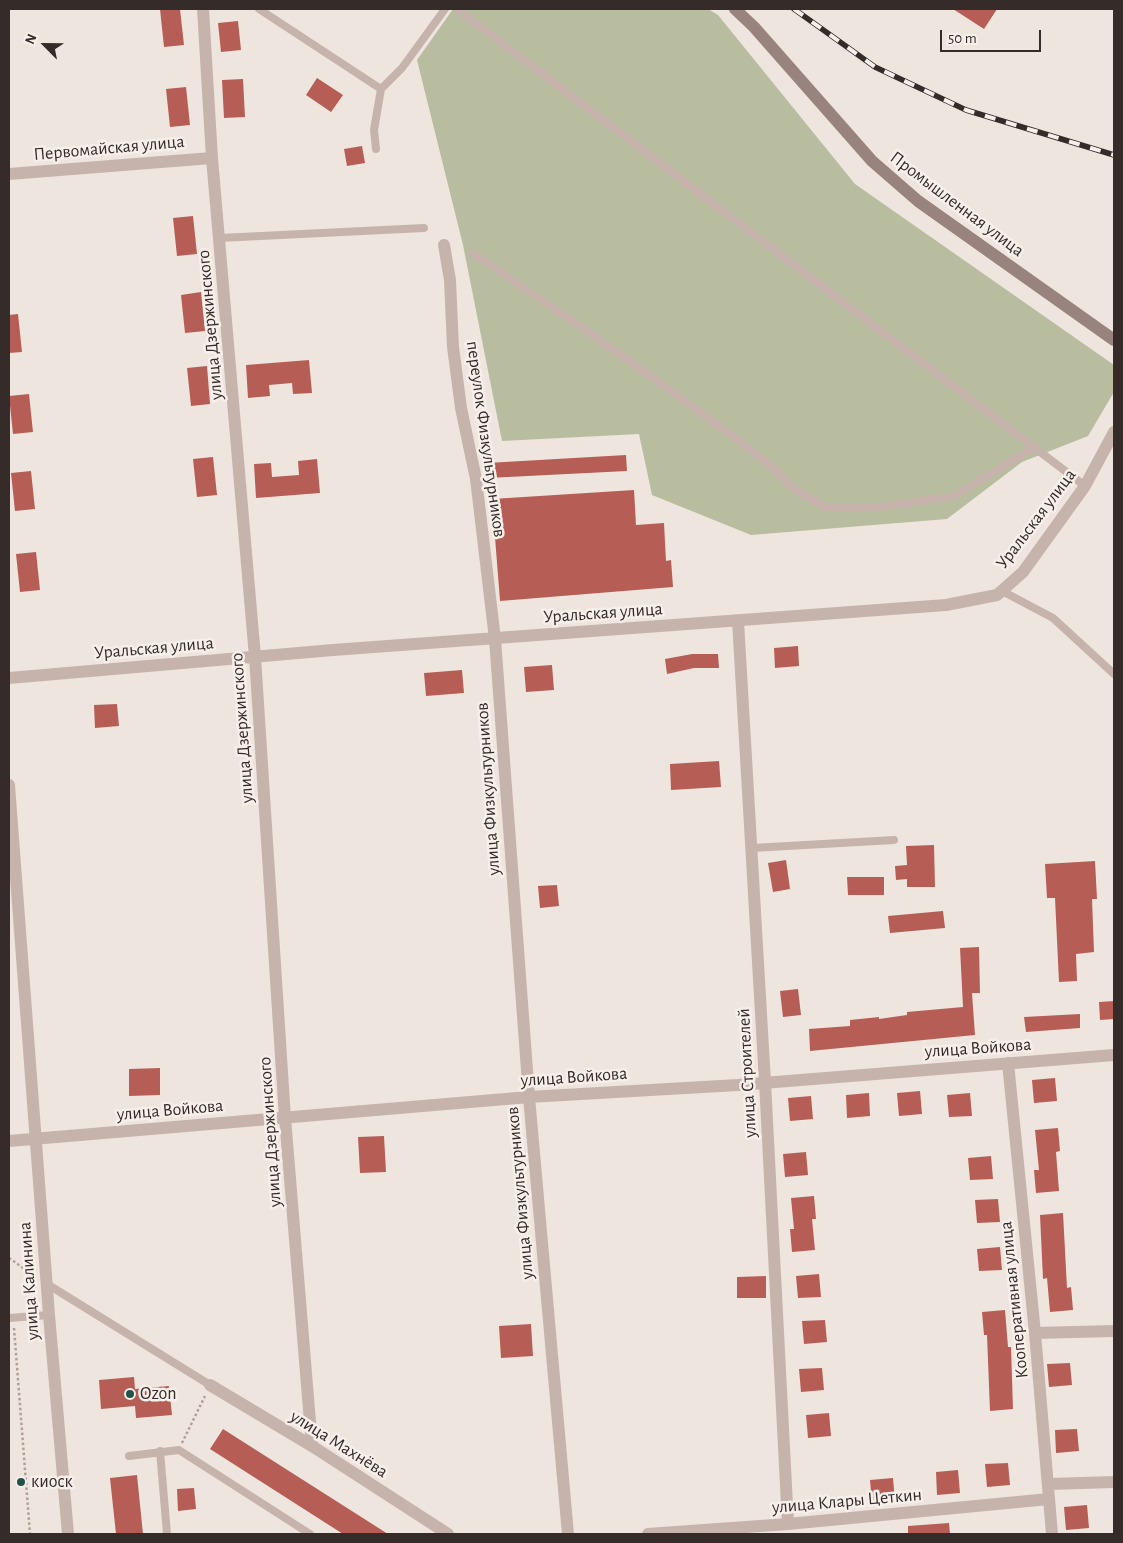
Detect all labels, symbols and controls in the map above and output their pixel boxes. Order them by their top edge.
north arrow [20,20,70,70]
scale bar [943,20,1044,52]
text: 50 m [948,31,977,46]
text: N [23,32,40,46]
street label: Первомайская улица [33,131,185,165]
street label: Промышленная улица [886,147,1028,261]
street label: улица Дзержинского [193,249,227,401]
street label: переулок Физкультурников [462,339,510,539]
street label: Уральская улица [991,465,1081,573]
street label: Уральская улица [543,598,663,628]
street label: Уральская улица [93,632,215,664]
street label: улица Дзержинского [226,652,258,804]
street label: улица Физкультурников [471,702,505,876]
street label: улица Строителей [733,1008,761,1138]
street label: улица Войкова [924,1034,1032,1062]
street label: улица Дзержинского [254,1056,286,1208]
street label: улица Войкова [520,1063,628,1091]
street label: улица Войкова [116,1095,224,1125]
street label: улица Физкультурников [502,1106,538,1280]
street label: Кооперативная улица [995,1220,1033,1380]
street label: улица Калинина [14,1221,44,1341]
place label: Ozon [140,1383,177,1405]
marker: Ozon [124,1388,136,1400]
street label: улица Махнёва [286,1405,392,1483]
place label: киоск [31,1471,73,1493]
marker: киоск [15,1476,27,1488]
street label: улица Клары Цеткин [771,1484,923,1518]

